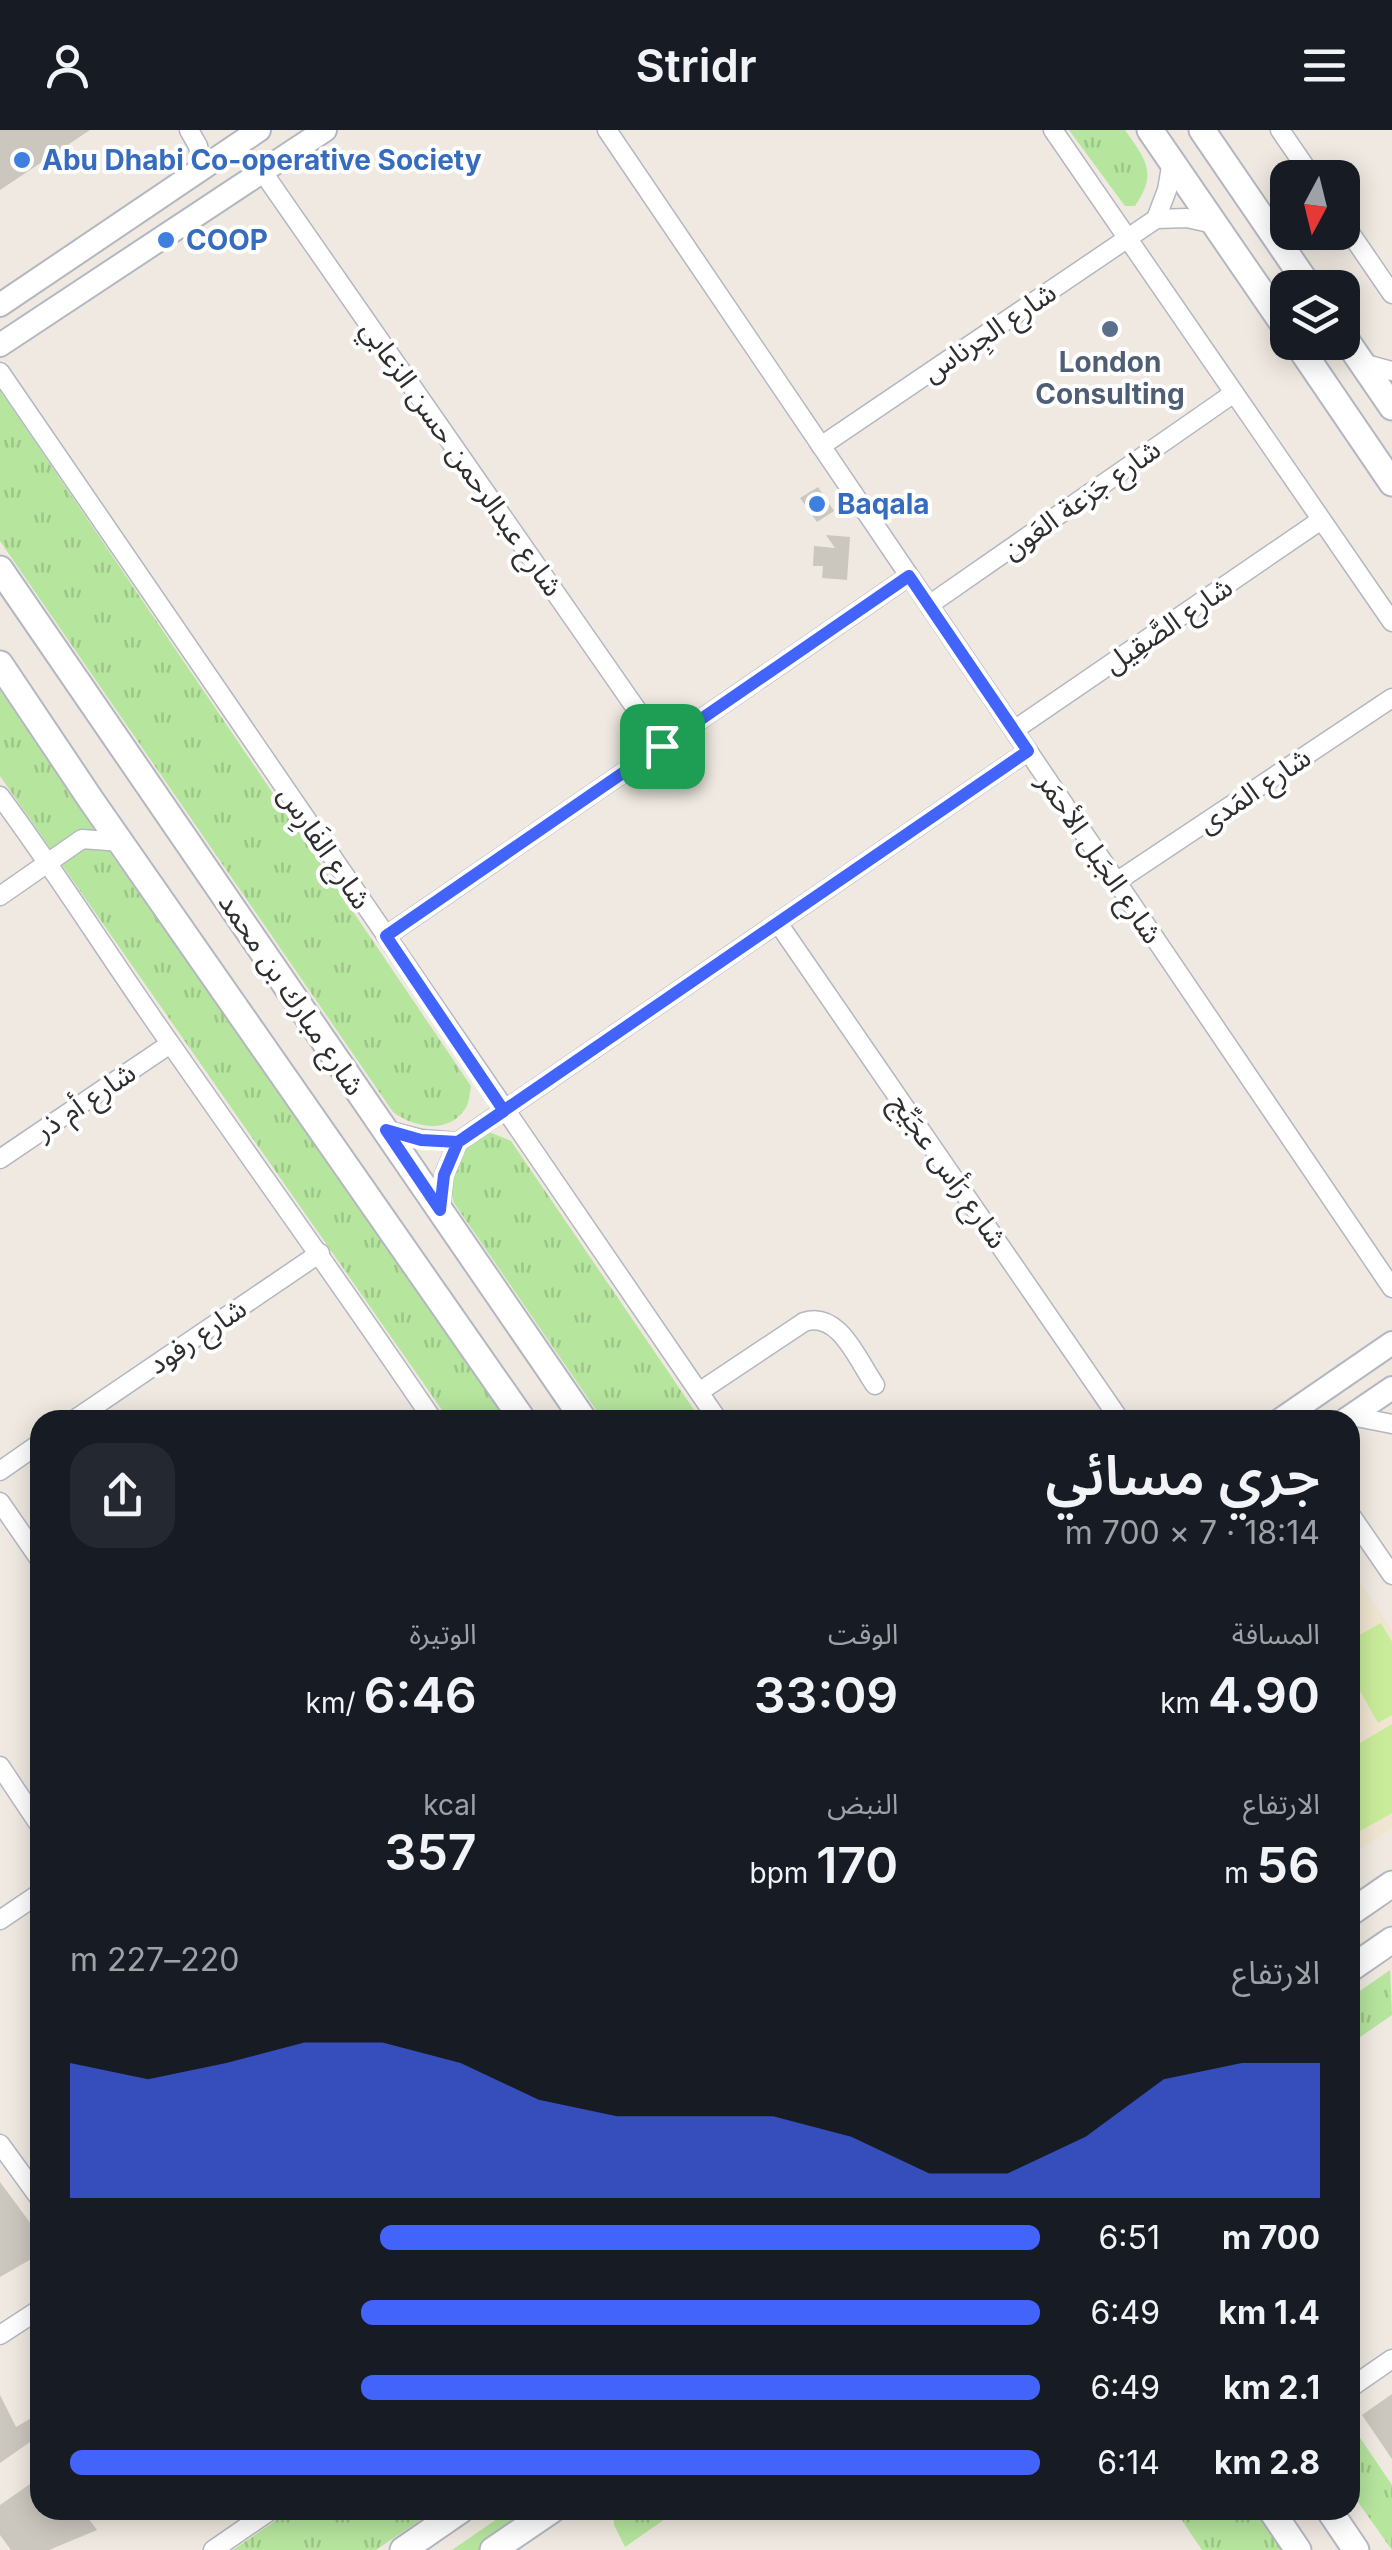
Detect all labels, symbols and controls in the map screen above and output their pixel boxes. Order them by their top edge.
icon: person [40,38,95,93]
text: Stridr [635,38,757,93]
icon: menu [1297,38,1352,93]
place label: Abu Dhabi Co-operative Society [42,143,482,177]
marker: Abu Dhabi Co-operative Society [11,149,33,171]
north arrow [1270,160,1360,250]
map controls [1270,160,1360,360]
place label: COOP [186,223,268,257]
marker: COOP [155,229,177,251]
button: layers [1270,270,1360,360]
street label: شارع الجِرناس [916,275,1065,392]
street label: شارع عبدالرحمن حسن الزعابي [350,313,570,605]
marker: London Consulting [1099,318,1121,340]
place label: London Consulting [1035,345,1185,411]
street label: شارع جَزعة العَون [995,432,1169,569]
place label: Baqala [837,487,930,521]
marker: Baqala [806,493,828,515]
street label: شارع الصَّقِيل [1097,570,1241,684]
pin [620,704,705,789]
icon: arrive [635,719,690,774]
street label: شارع المَدى [1191,740,1319,843]
street label: شارع الجَبل الأحمَر [1026,765,1170,952]
street label: شارع الفَارِس [268,779,379,917]
street label: شارع مبارك بن محمد [208,886,372,1104]
street label: شارع أم ذر [27,1055,144,1151]
street label: شارع رَأس عجَيِّج [880,1087,1015,1257]
street label: شارع رفود [141,1291,255,1384]
text: جري مسائي [1045,1442,1320,1508]
button: share [70,1443,175,1548]
text: 18:14 · 7 × 700 m [1065,1513,1320,1552]
text: الوتيرة [409,1617,477,1651]
text: الوقت [828,1617,898,1651]
text: المسافة [1232,1617,1320,1651]
text: 6:46 [363,1665,477,1725]
text: 33:09 [754,1665,898,1725]
text: 4.90 [1208,1665,1320,1725]
text: /km [306,1686,363,1720]
text: km [1160,1686,1208,1720]
text: النبض [827,1787,898,1821]
text: الارتفاع [1243,1787,1320,1821]
text: kcal [423,1788,477,1822]
text: 357 [385,1822,477,1882]
text: 170 [816,1835,898,1895]
text: 56 [1257,1835,1320,1895]
text: bpm [749,1856,816,1890]
text: m [1224,1856,1257,1890]
text: 220–227 m [70,1940,239,1979]
text: الارتفاع [1232,1953,1320,1992]
text: 6:51 [1098,2218,1160,2257]
text: 700 m [1222,2218,1320,2257]
text: 6:49 [1090,2293,1160,2332]
text: 1.4 km [1219,2293,1320,2332]
text: 6:49 [1090,2368,1160,2407]
text: 2.1 km [1223,2368,1320,2407]
text: 6:14 [1097,2443,1160,2482]
text: 2.8 km [1214,2443,1320,2482]

